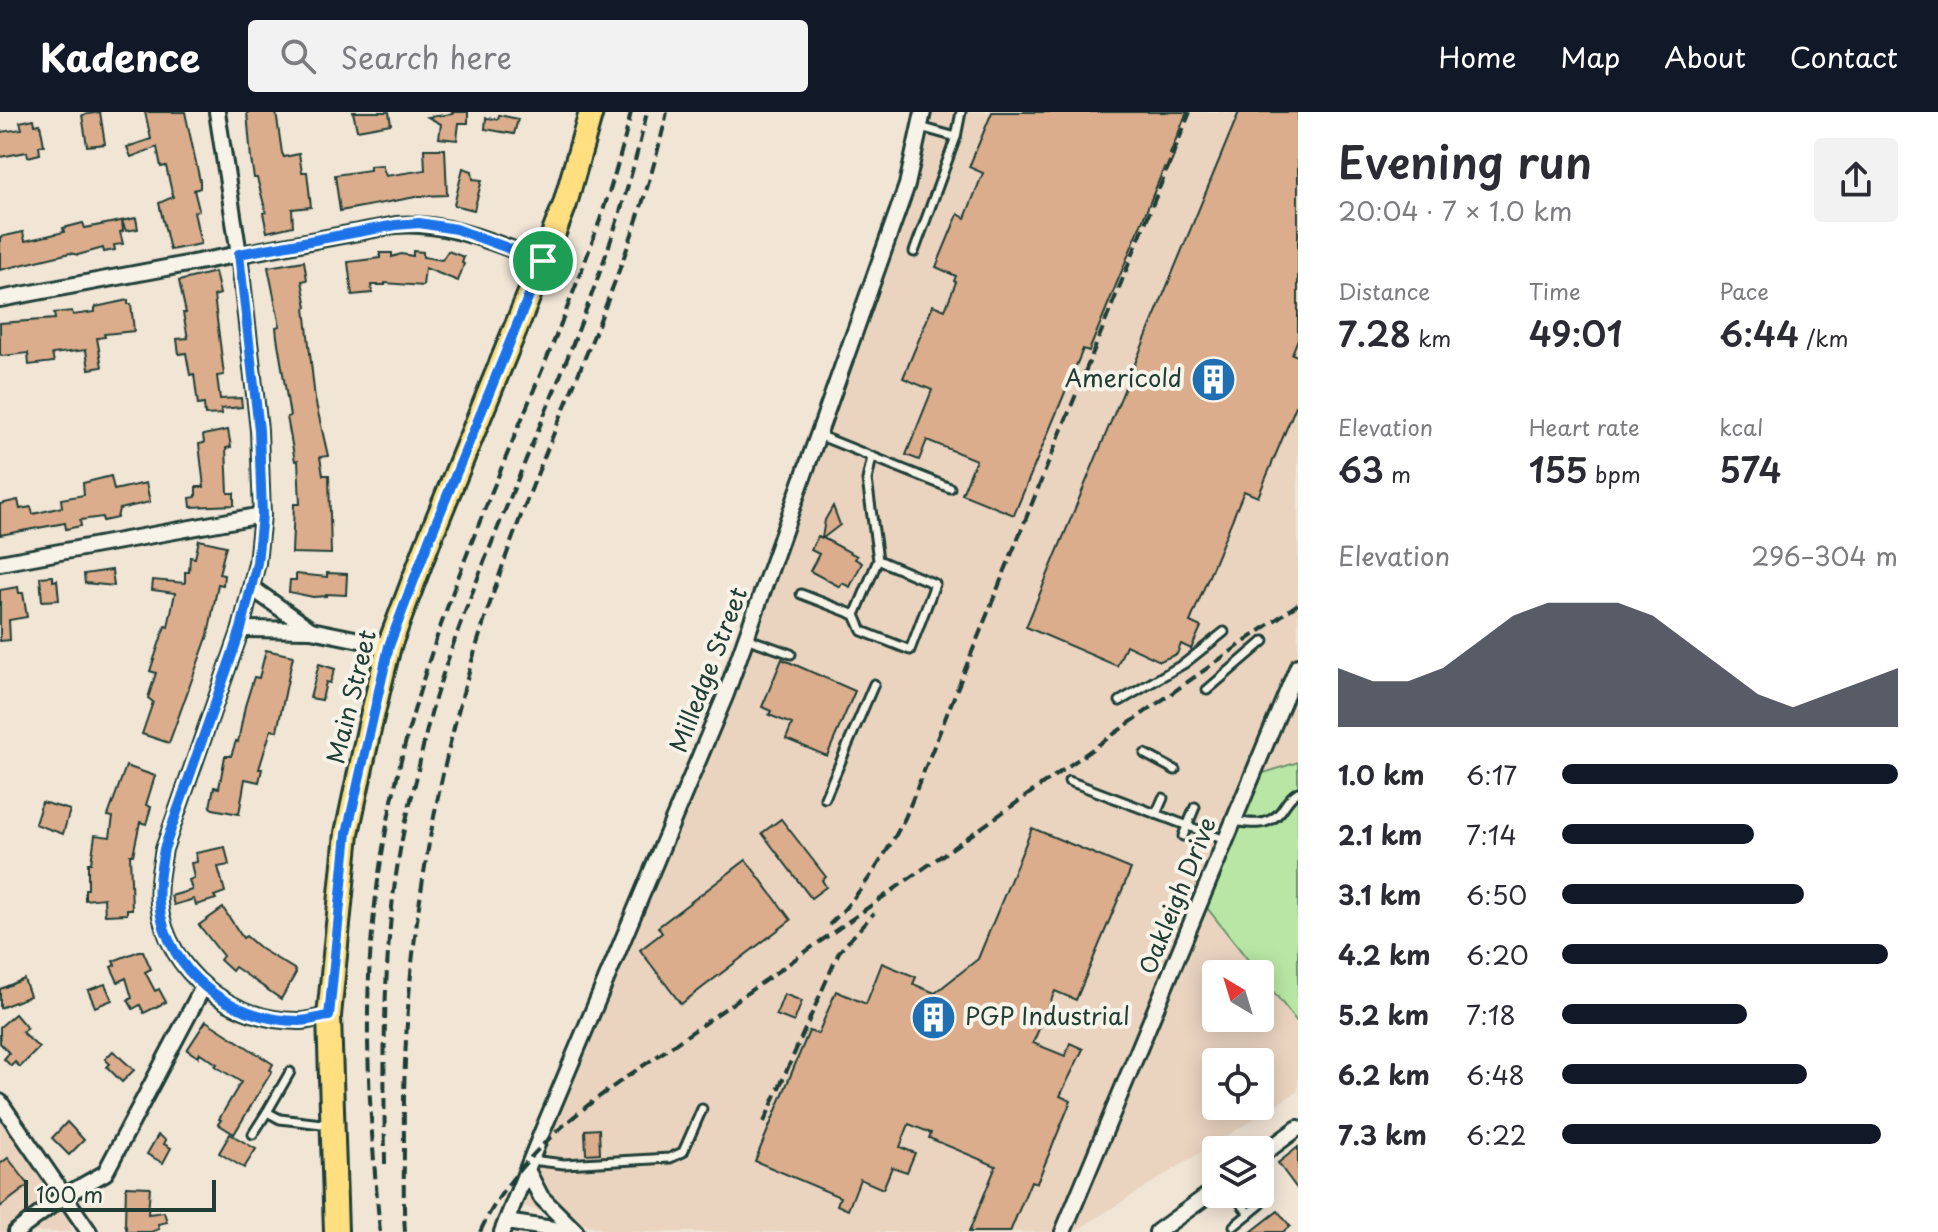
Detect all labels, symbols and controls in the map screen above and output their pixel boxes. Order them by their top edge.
search box [248,20,808,92]
text: Kadence [40,28,200,85]
icon: search [276,34,320,78]
text: Search here [340,34,512,79]
text: Home [1438,35,1516,78]
text: Map [1560,35,1620,78]
text: About [1664,35,1746,78]
text: Contact [1790,35,1898,78]
text: Evening run [1338,128,1592,194]
button: share [1814,138,1898,222]
text: 20:04 · 7 × 1.0 km [1338,191,1572,230]
pin [509,227,577,295]
icon: arrive [521,239,565,283]
text: Distance [1338,274,1430,307]
text: Time [1529,274,1581,307]
text: Pace [1719,274,1769,307]
text: 7.28 [1338,307,1411,359]
text: 49:01 [1529,307,1622,359]
text: 6:44 [1719,307,1799,359]
text: km [1411,321,1451,354]
text: /km [1799,321,1848,354]
building icon: Americold [1189,355,1237,403]
place label: Americold [1065,359,1182,395]
text: Elevation [1338,410,1433,443]
text: Heart rate [1529,410,1640,443]
text: kcal [1719,410,1763,443]
text: 63 [1338,443,1384,495]
text: 155 [1529,443,1588,495]
text: 574 [1719,443,1782,495]
text: m [1384,457,1411,490]
text: bpm [1588,457,1641,490]
text: Elevation [1338,536,1450,575]
text: 296–304 m [1751,536,1898,575]
street label: Milledge Street [659,581,755,757]
street label: Main Street [316,626,384,767]
text: 1.0 km [1338,755,1425,794]
text: 6:17 [1466,755,1517,794]
street label: Oakleigh Drive [1128,811,1224,979]
text: 2.1 km [1338,815,1422,854]
text: 7:14 [1466,815,1517,854]
text: 3.1 km [1338,875,1421,914]
text: 6:50 [1466,875,1527,914]
text: 4.2 km [1338,935,1430,974]
text: 6:20 [1466,935,1529,974]
north arrow [1202,960,1274,1032]
map controls [1202,960,1274,1208]
building icon: PGP Industrial [910,993,958,1041]
text: 5.2 km [1338,995,1429,1034]
text: 7:18 [1466,995,1516,1034]
place label: PGP Industrial [965,997,1130,1033]
button: locate [1202,1048,1274,1120]
text: 6.2 km [1338,1055,1430,1094]
text: 6:48 [1466,1055,1525,1094]
text: 7.3 km [1338,1115,1427,1154]
text: 6:22 [1466,1115,1527,1154]
button: layers [1202,1136,1274,1208]
scale bar [24,1176,216,1212]
text: 100 m [36,1177,103,1210]

